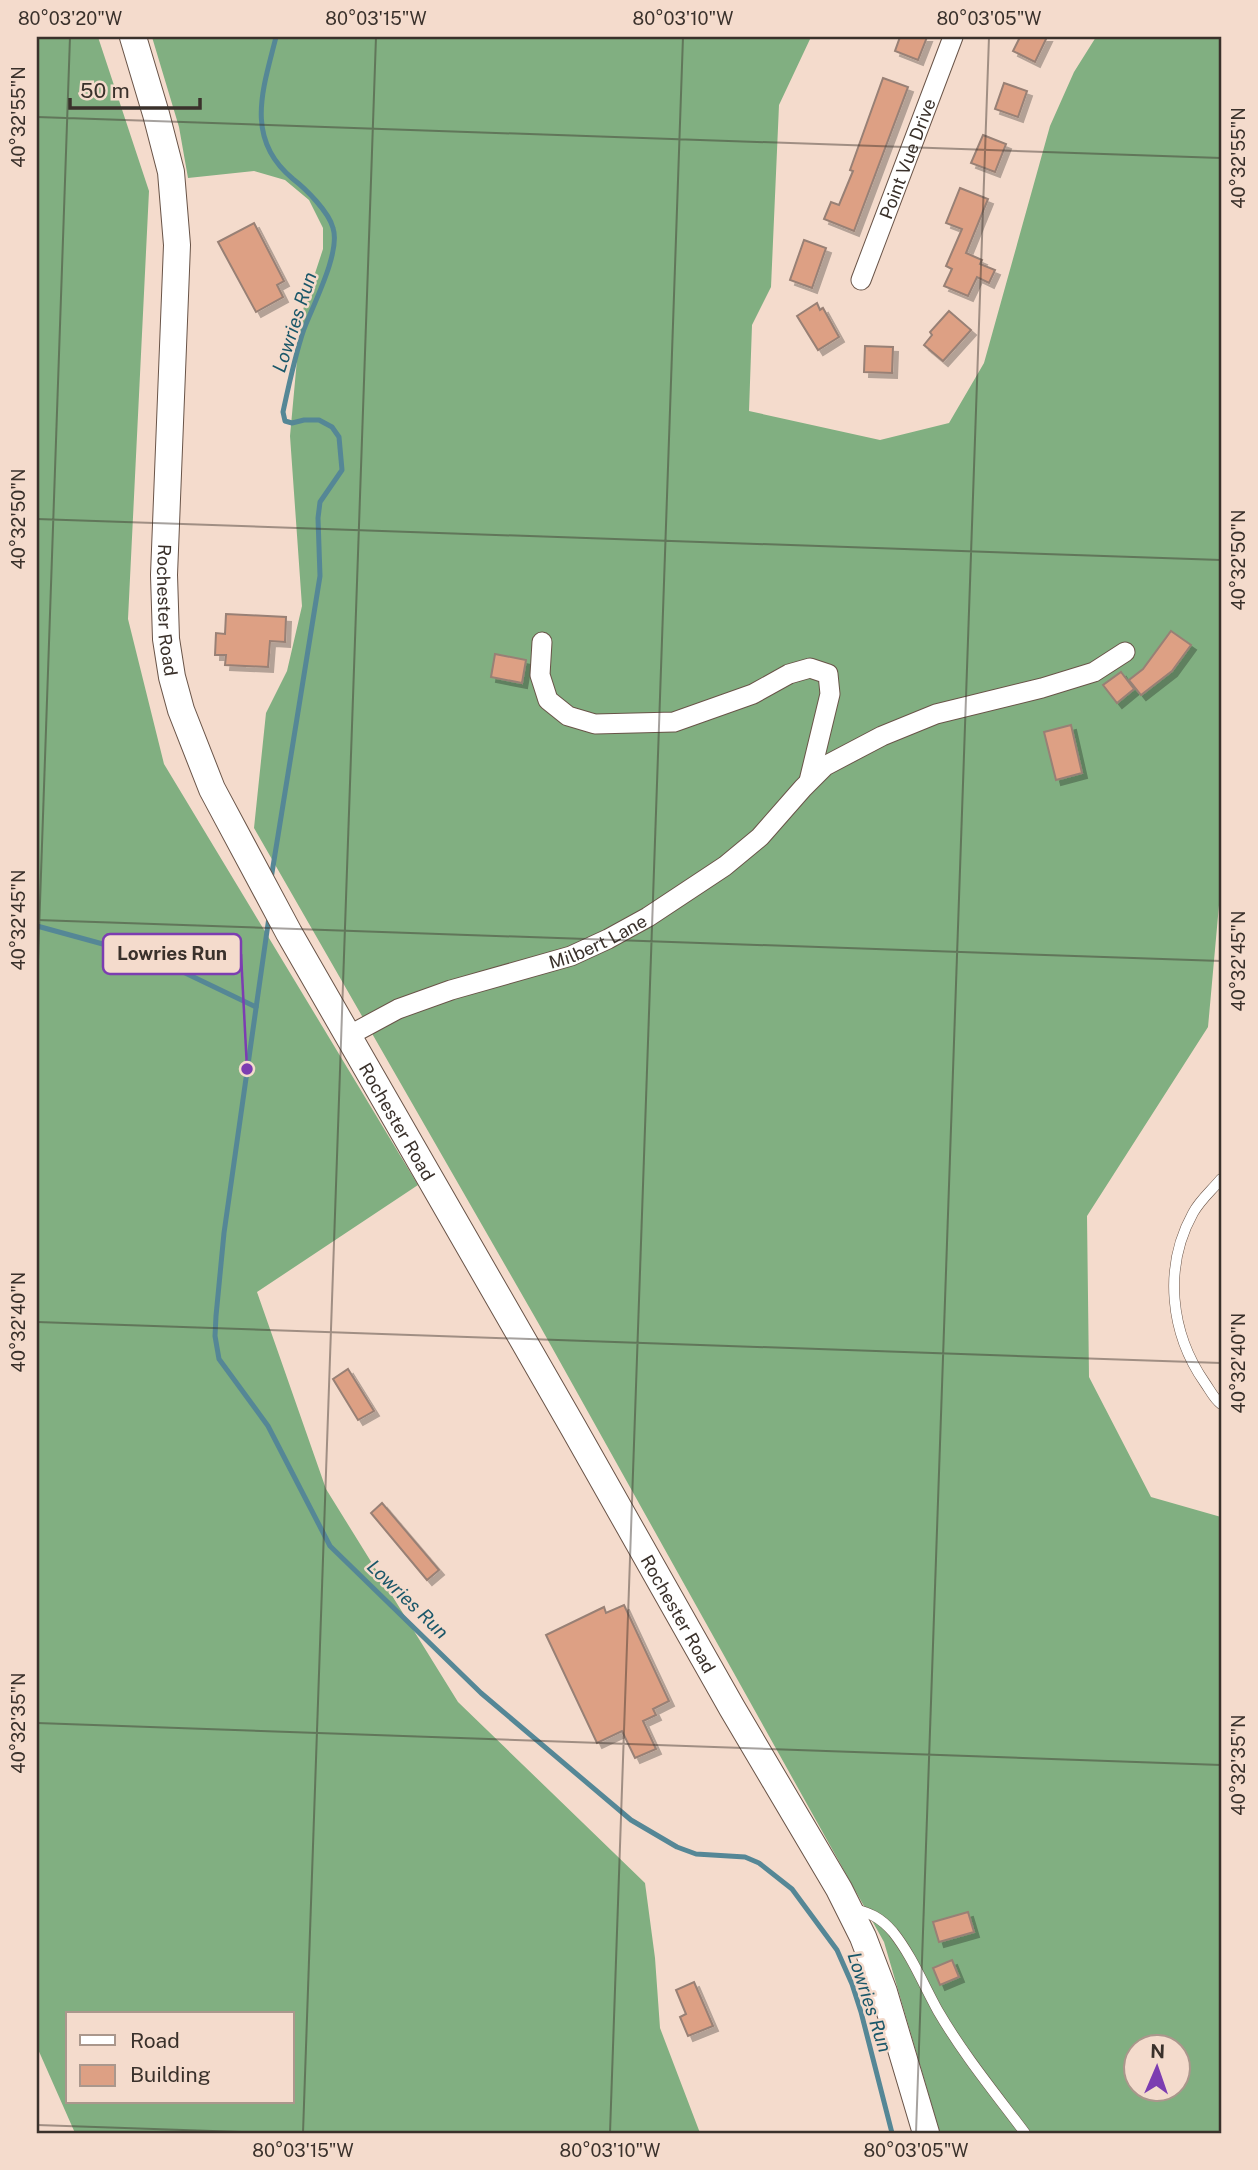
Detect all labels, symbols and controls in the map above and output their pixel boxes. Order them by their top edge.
text: 80°03'20"W [18,8,122,29]
text: 80°03'15"W [325,8,427,29]
text: 80°03'10"W [633,8,733,29]
text: 80°03'05"W [937,8,1041,29]
text: 40°32'55"N [8,66,29,168]
scale bar [70,66,200,110]
text: 50 m [80,78,130,103]
street label: Point Vue Drive [875,95,939,222]
text: 40°32'55"N [1228,107,1249,209]
water label: Lowries Run [267,269,321,375]
text: 40°32'50"N [8,469,29,569]
text: 40°32'50"N [1228,510,1249,610]
street label: Rochester Road [153,544,182,678]
text: 40°32'45"N [8,869,29,971]
street label: Milbert Lane [546,909,650,972]
text: 40°32'45"N [1228,910,1249,1012]
callout: Lowries Run [103,934,241,974]
text: Lowries Run [117,942,227,964]
street label: Rochester Road [355,1059,439,1184]
text: 40°32'40"N [8,1272,29,1372]
text: 40°32'40"N [1228,1313,1249,1413]
street label: Rochester Road [637,1551,720,1676]
water label: Lowries Run [363,1555,453,1643]
text: 40°32'35"N [8,1672,29,1774]
text: 40°32'35"N [1228,1714,1249,1816]
water label: Lowries Run [843,1949,897,2055]
legend [66,2012,294,2104]
text: Road [130,2028,180,2053]
north arrow [1122,2034,1192,2104]
text: N [1150,2040,1165,2062]
text: Building [130,2062,211,2087]
text: 80°03'15"W [252,2140,354,2161]
text: 80°03'10"W [560,2140,660,2161]
text: 80°03'05"W [864,2140,968,2161]

